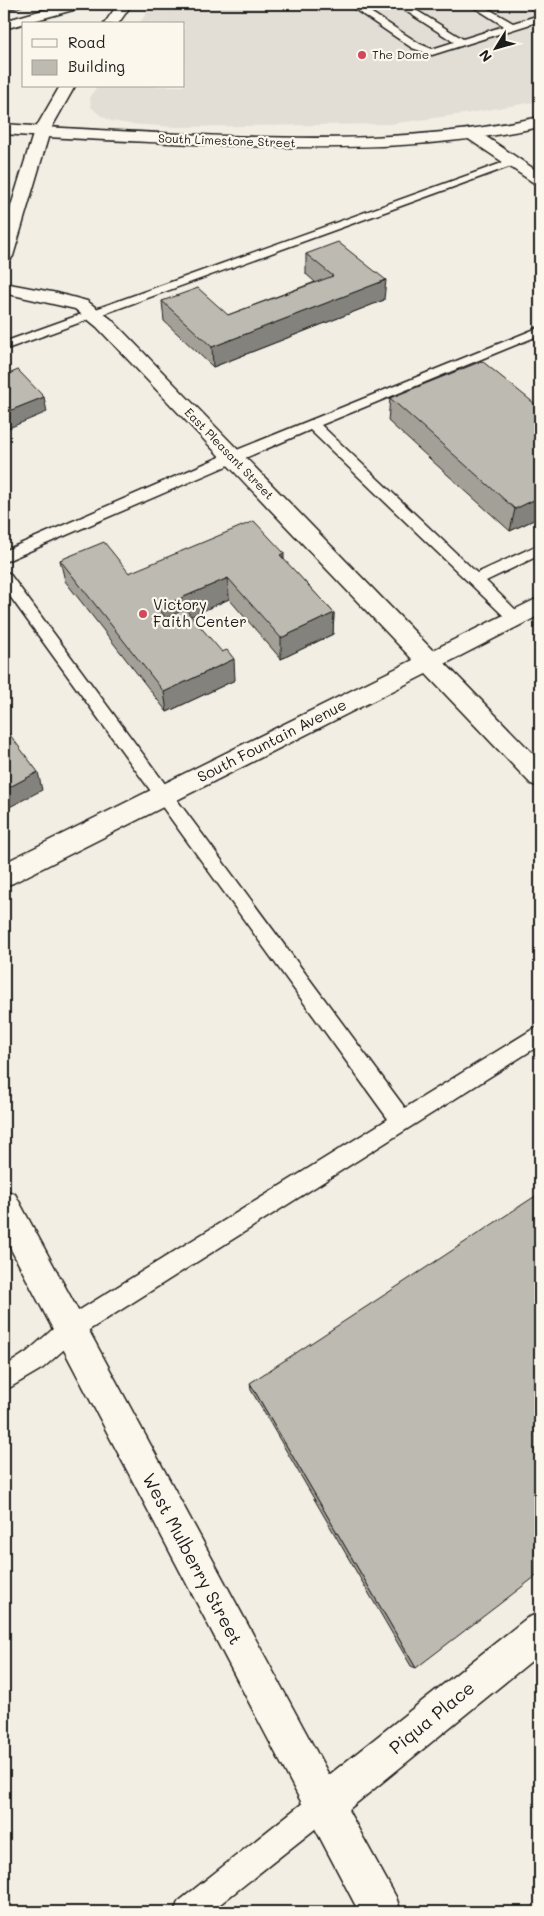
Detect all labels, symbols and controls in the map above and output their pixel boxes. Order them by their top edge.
legend [22,22,185,88]
north arrow [472,22,522,72]
text: Road [68,32,105,52]
place label: The Dome [372,46,429,62]
text: N [474,46,496,66]
marker: The Dome [356,49,368,61]
text: Building [68,56,125,76]
street label: South Limestone Street [158,130,296,150]
street label: East Pleasant Street [182,404,278,503]
place label: Victory Faith Center [153,594,247,631]
marker: Victory Faith Center [137,608,149,620]
street label: South Fountain Avenue [194,694,349,786]
street label: West Mulberry Street [137,1468,248,1649]
street label: Piqua Place [384,1675,479,1759]

